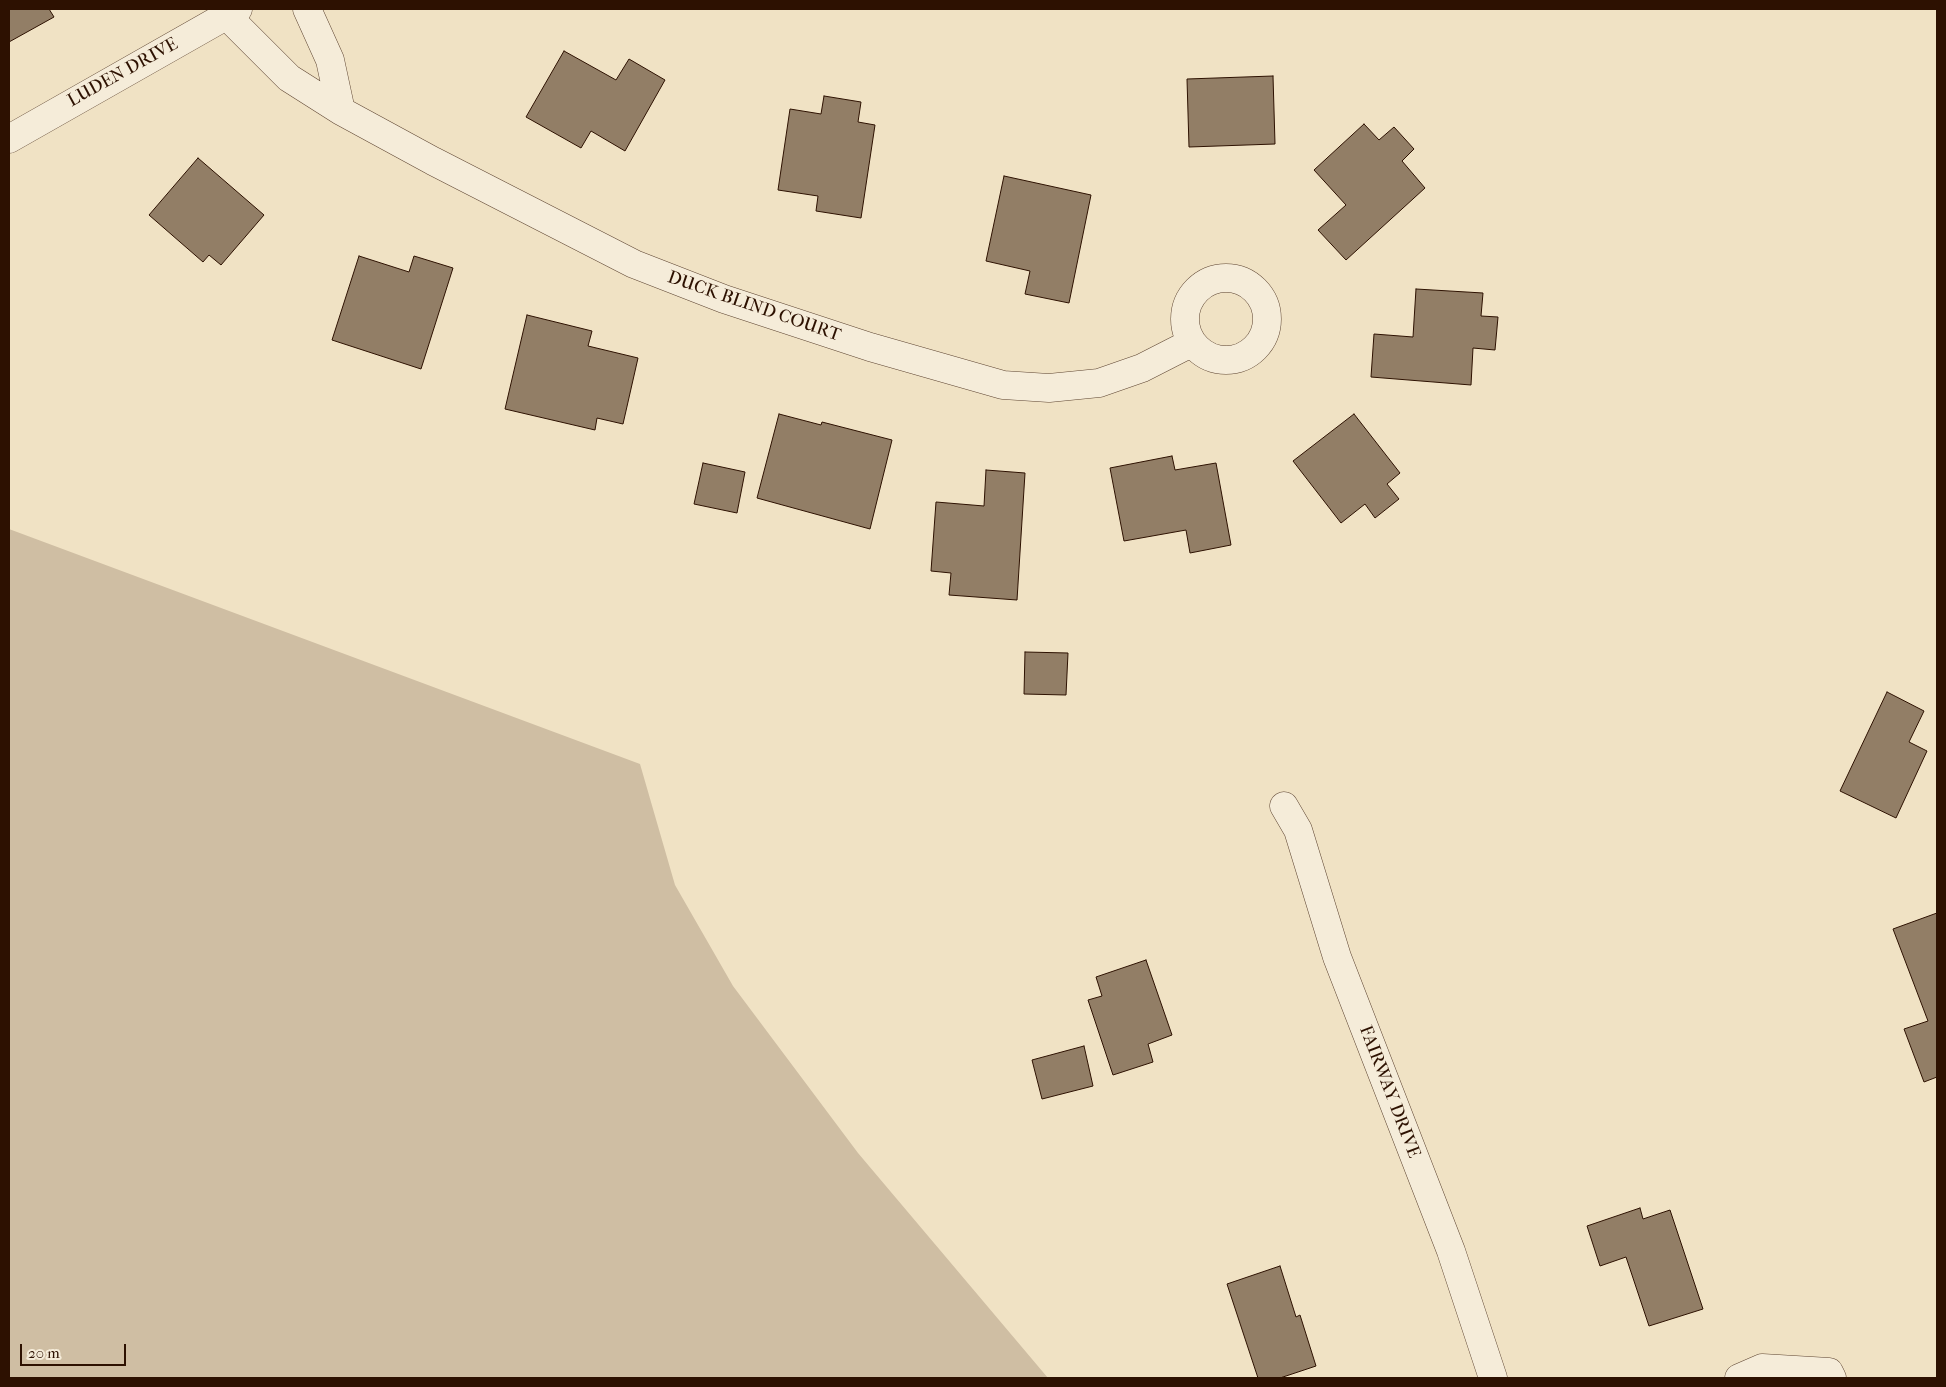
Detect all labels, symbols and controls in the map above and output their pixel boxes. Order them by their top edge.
street label: LUDEN DRIVE [64,34,182,112]
street label: DUCK BLIND COURT [664,267,844,347]
street label: FAIRWAY DRIVE [1354,1023,1424,1161]
scale bar [22,1334,129,1366]
text: 20 m [28,1344,60,1362]

